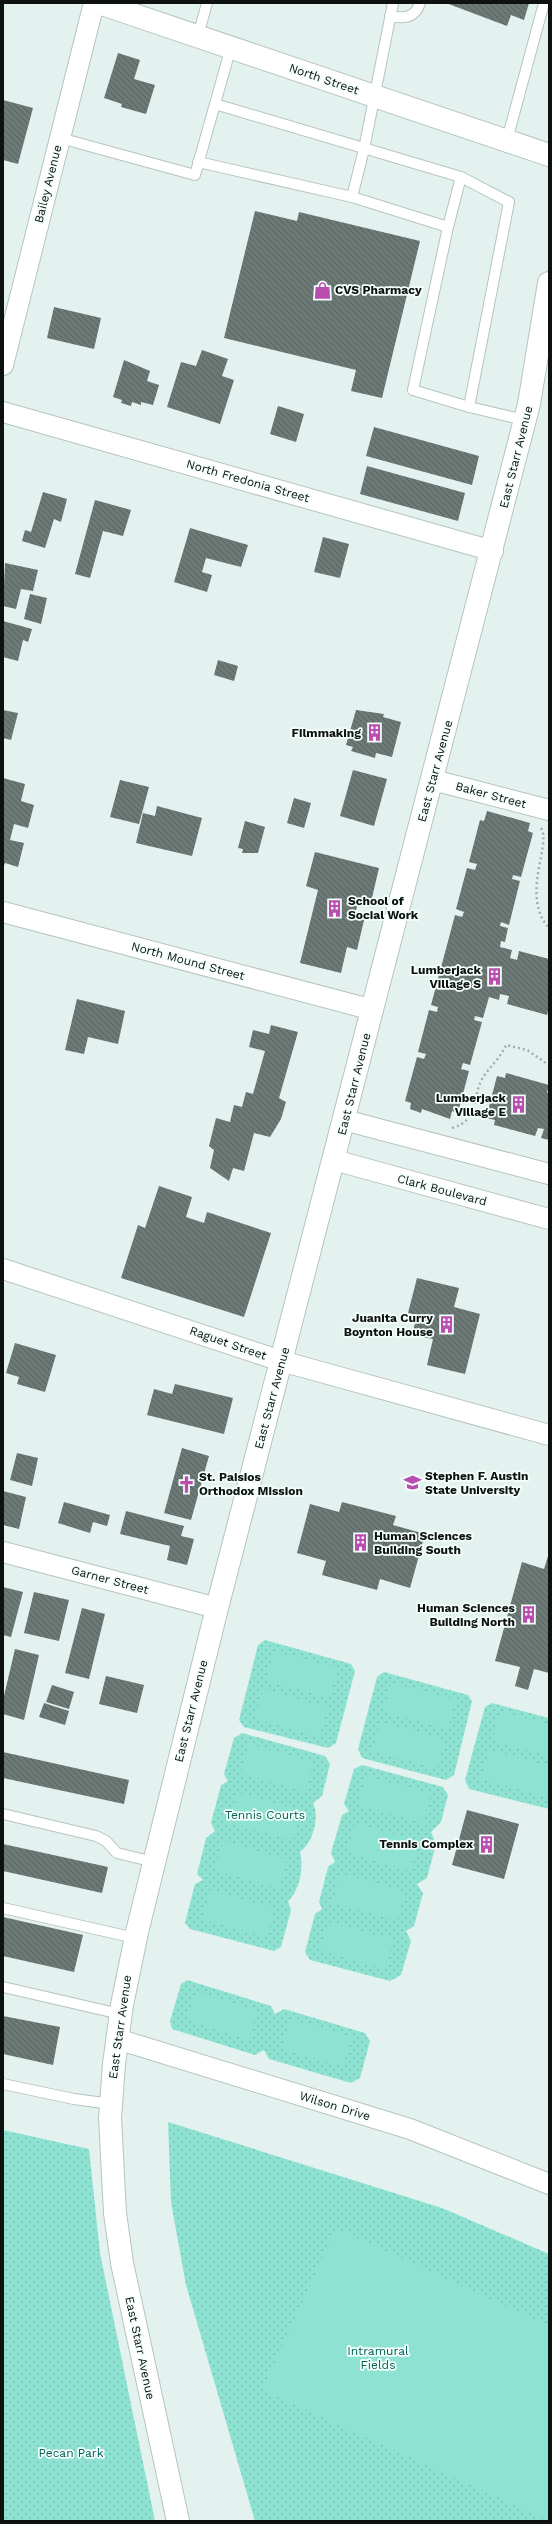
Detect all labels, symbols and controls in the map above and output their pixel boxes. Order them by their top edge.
street label: North Street [287,60,361,98]
street label: Bailey Avenue [32,143,64,225]
shop icon: CVS Pharmacy [312,280,332,300]
place label: CVS Pharmacy [335,283,422,297]
street label: East Starr Avenue [497,404,536,510]
street label: North Fredonia Street [185,457,311,505]
street label: East Starr Avenue [415,718,455,824]
building icon: Filmmaking [364,723,384,743]
place label: Filmmaking [292,726,361,740]
street label: Baker Street [454,779,528,811]
place label: School of Social Work [348,894,419,922]
building icon: School of Social Work [325,898,345,918]
street label: North Mound Street [130,939,246,983]
place label: Lumberjack Village S [411,963,482,991]
building icon: Lumberjack Village S [484,967,504,987]
street label: East Starr Avenue [335,1031,374,1137]
place label: Lumberjack Village E [436,1091,507,1119]
building icon: Lumberjack Village E [509,1095,529,1115]
street label: Clark Boulevard [396,1171,488,1209]
place label: Juanita Curry Boynton House [344,1311,433,1339]
building icon: Juanita Curry Boynton House [436,1315,456,1335]
street label: Raguet Street [188,1323,268,1363]
street label: East Starr Avenue [252,1345,292,1451]
place label: Stephen F. Austin State University [425,1469,528,1497]
place label: St. Paisios Orthodox Mission [199,1470,303,1498]
school or university icon: Stephen F. Austin State University [402,1473,422,1493]
church icon: St. Paisios Orthodox Mission [176,1474,196,1494]
place label: Human Sciences Building South [374,1529,473,1557]
building icon: Human Sciences Building South [351,1533,371,1553]
street label: Garner Street [70,1563,150,1597]
place label: Human Sciences Building North [417,1601,516,1629]
building icon: Human Sciences Building North [518,1605,538,1625]
street label: East Starr Avenue [172,1658,211,1764]
park label: Tennis Courts [225,1808,305,1822]
building icon: Tennis Complex [476,1834,496,1854]
place label: Tennis Complex [379,1837,473,1851]
street label: East Starr Avenue [106,1974,134,2080]
street label: Wilson Drive [298,2089,372,2123]
street label: East Starr Avenue [122,2295,158,2401]
park label: Intramural Fields [347,2344,409,2372]
park label: Pecan Park [39,2446,104,2460]

